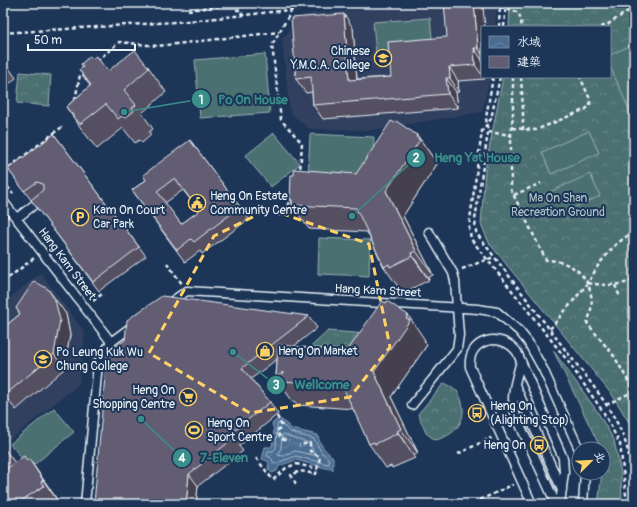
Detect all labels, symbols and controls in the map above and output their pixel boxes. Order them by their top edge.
scale bar [28,26,135,52]
legend [481,26,611,78]
text: 50 m [34,33,62,48]
text: 水域 [517,35,541,50]
place label: Chinese Y.M.C.A. College [290,44,370,73]
school or university icon: Chinese Y.M.C.A. College [373,48,393,68]
text: 建築 [517,55,541,70]
callout: Po On House [191,87,296,112]
text: Po On House [218,92,288,108]
text: 1 [199,93,203,108]
callout: Heng Yat House [406,145,528,170]
text: Heng Yat House [434,150,520,166]
text: 2 [413,151,420,166]
place label: Heng On Estate Community Centre [210,189,307,218]
park label: Ma On Shan Recreation Ground [511,191,605,220]
public building icon: Heng On Estate Community Centre [187,193,207,213]
place label: Kam On Court Car Park [93,203,165,232]
parking icon: Kam On Court Car Park [70,207,90,227]
street label: Hang Kam Street [35,225,99,303]
street label: Hang Kam Street [334,281,422,301]
shop icon: Heng On Market [255,341,275,361]
place label: Heng On Market [278,344,358,359]
place label: Po Leung Kuk Wu Chung College [56,345,143,374]
school or university icon: Po Leung Kuk Wu Chung College [33,349,53,369]
callout: Wellcome [266,372,357,397]
text: Wellcome [295,377,350,393]
text: 3 [273,378,280,393]
place label: Heng On Shopping Centre [92,383,175,412]
supermarket icon: Heng On Shopping Centre [178,387,198,407]
place label: Heng On (Alighting Stop) [490,399,569,428]
bus stop icon: Heng On (Alighting Stop) [467,403,487,423]
place label: Heng On Sport Centre [207,416,272,445]
sports icon: Heng On Sport Centre [184,420,204,440]
bus stop icon: Heng On [529,435,549,455]
place label: Heng On [483,438,526,453]
north arrow [571,441,611,481]
callout: 7-Eleven [172,445,256,470]
text: 北 [592,449,608,465]
text: 7-Eleven [200,450,249,466]
text: 4 [178,451,186,466]

